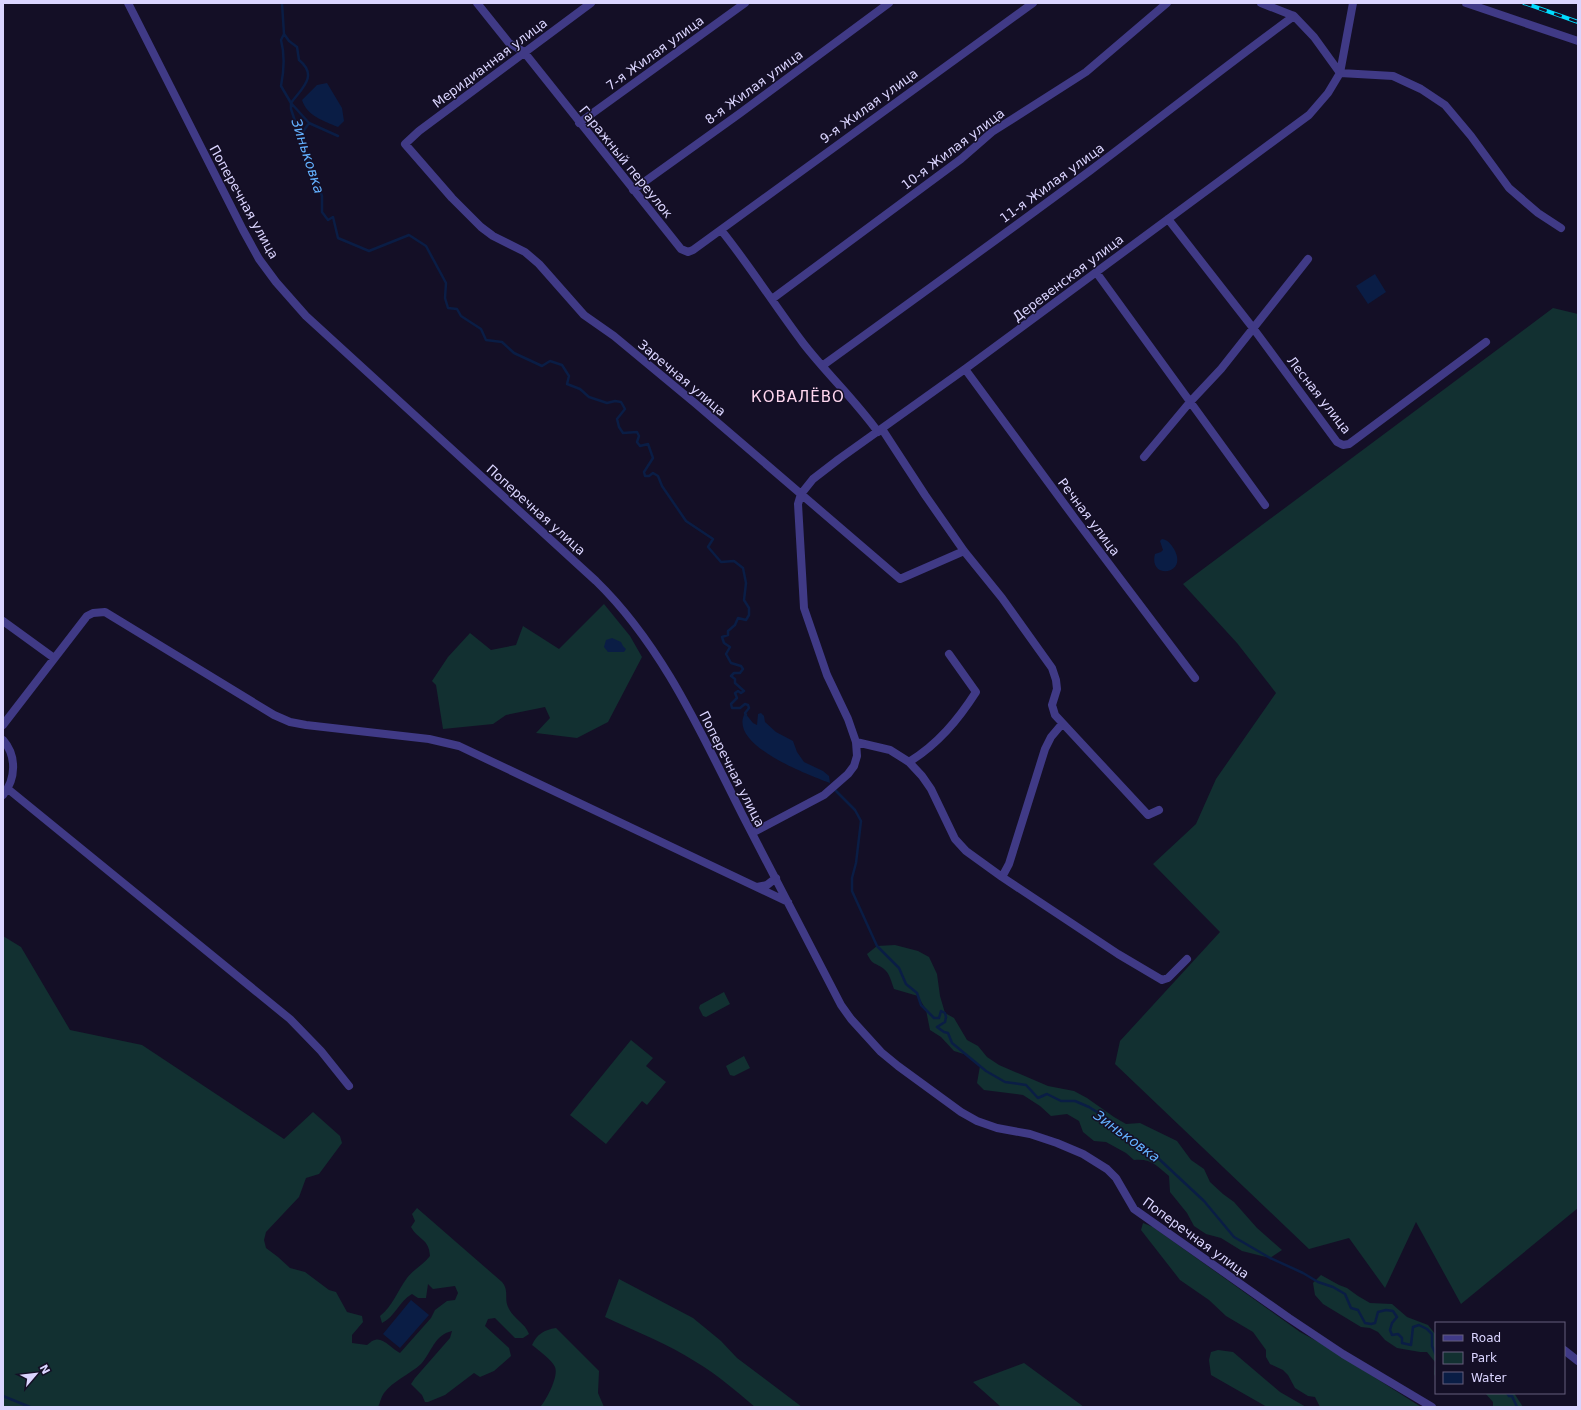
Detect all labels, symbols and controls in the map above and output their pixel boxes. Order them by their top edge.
street label: 7-я Жилая улица [603,13,707,93]
street label: Меридианная улица [430,15,550,111]
street label: 8-я Жилая улица [702,47,806,127]
street label: 9-я Жилая улица [817,66,921,146]
street label: Гаражный переулок [576,103,676,221]
street label: 10-я Жилая улица [899,105,1007,193]
water label: Зиньковка [288,117,328,195]
street label: 11-я Жилая улица [997,140,1107,226]
street label: Поперечная улица [206,142,282,262]
street label: Деревенская улица [1010,231,1126,325]
street label: Заречная улица [635,337,729,419]
street label: Лесная улица [1284,353,1354,437]
district label: КОВАЛЁВО [751,387,845,406]
street label: Поперечная улица [483,462,589,558]
street label: Речная улица [1055,475,1123,559]
street label: Поперечная улица [696,709,768,829]
water label: Зиньковка [1091,1107,1163,1165]
street label: Поперечная улица [1140,1194,1252,1282]
legend [1435,1322,1565,1394]
text: Road [1471,1331,1501,1345]
text: Park [1471,1351,1497,1365]
north arrow [16,1354,56,1394]
text: N [36,1362,52,1377]
text: Water [1471,1371,1507,1385]

